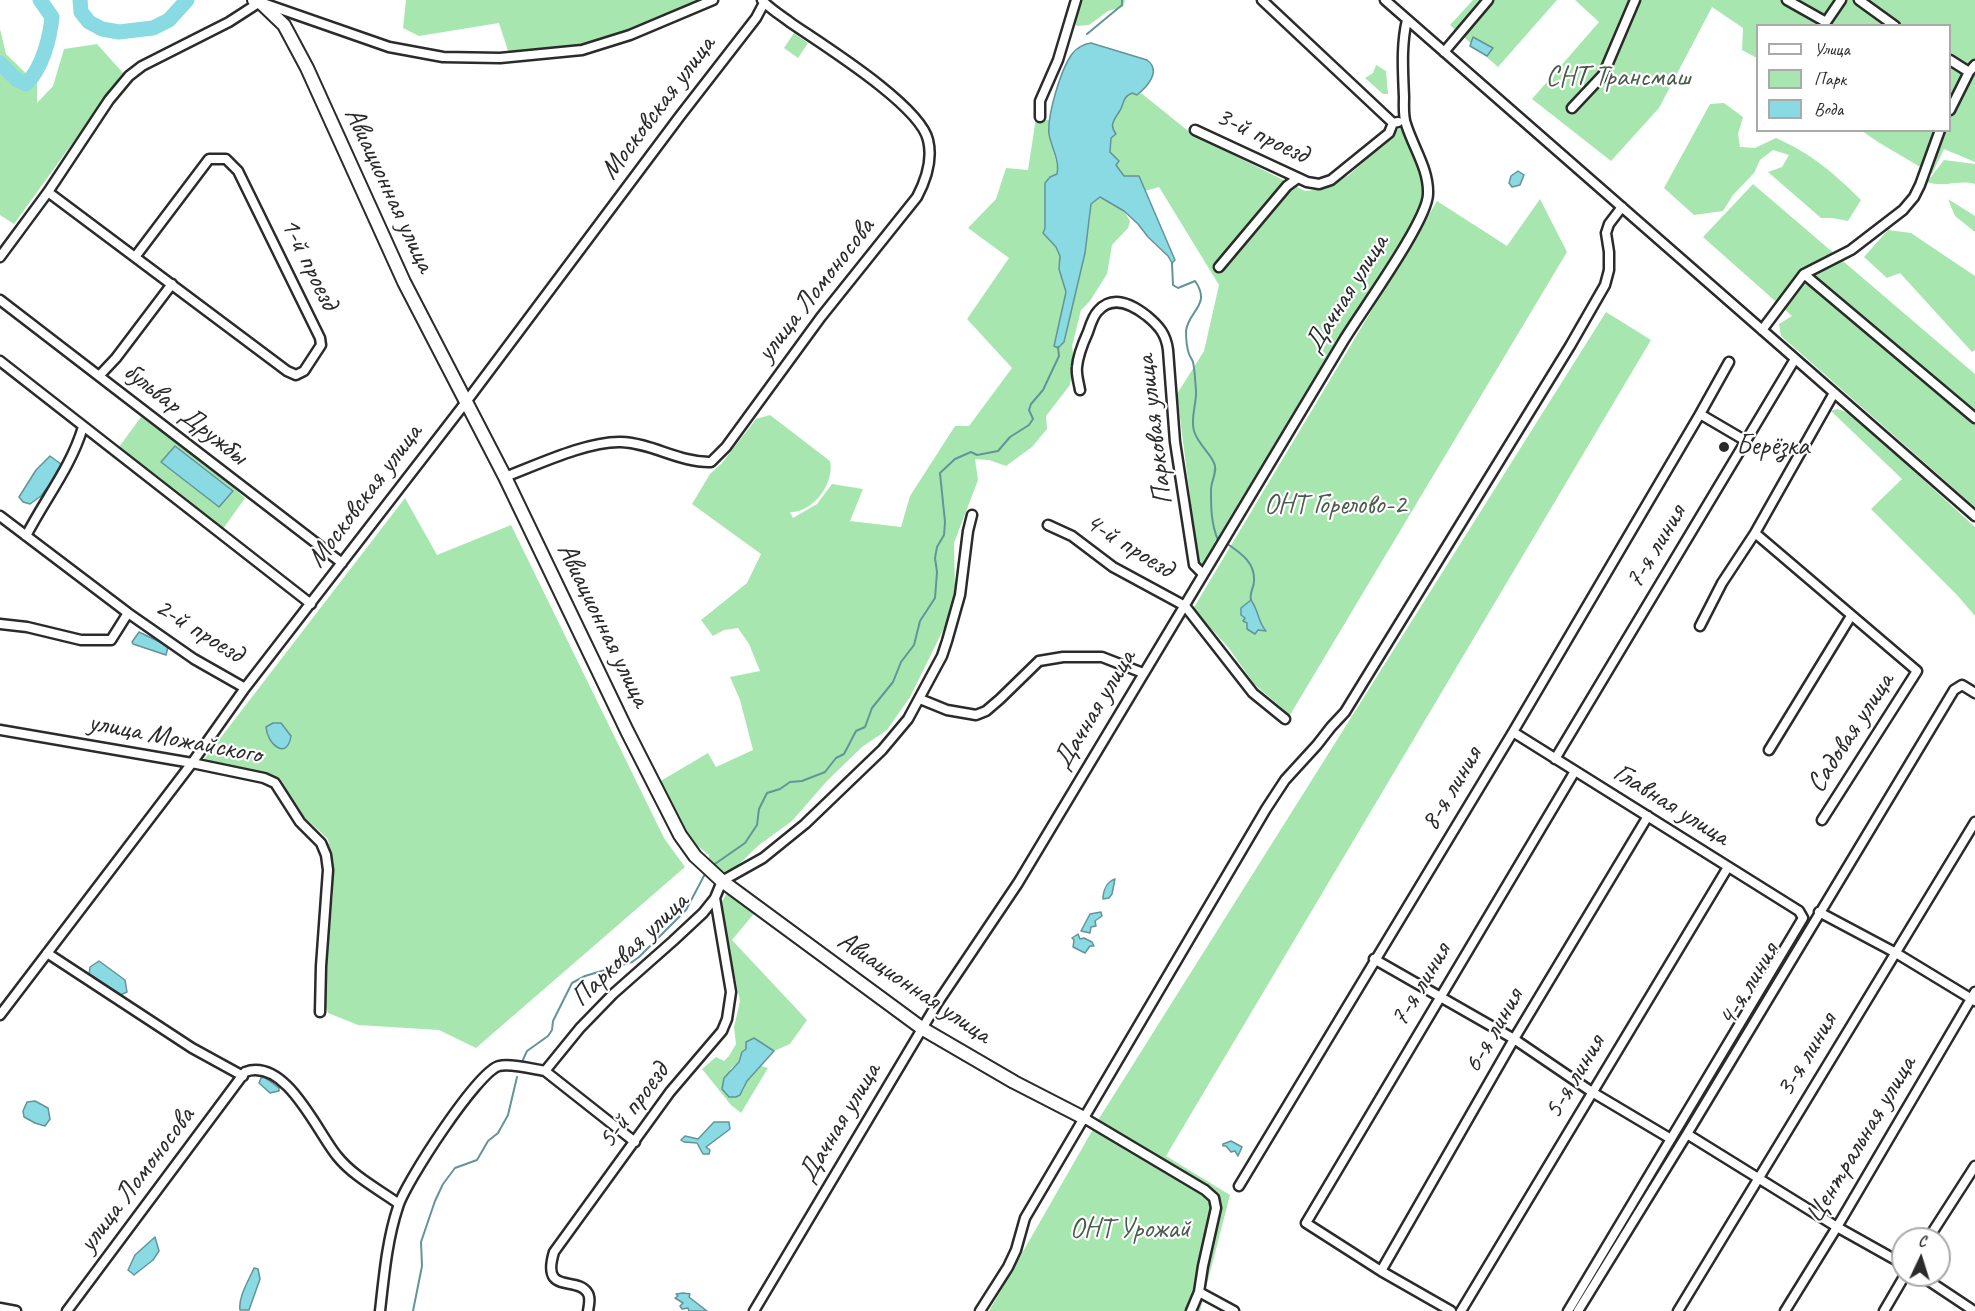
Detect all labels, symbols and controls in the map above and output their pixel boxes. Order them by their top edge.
legend [1756,24,1951,132]
street label: Московская улица [593,30,723,186]
text: Улица [1814,38,1850,60]
park label: СНТ Трансмаш [1546,61,1690,95]
text: Парк [1814,68,1846,90]
text: Вода [1814,98,1843,120]
street label: 3-й проезд [1210,100,1314,172]
street label: Авиационная улица [336,102,442,278]
street label: улица Ломоносова [750,211,882,369]
street label: 1-й проезд [272,212,346,316]
street label: Дачная улица [1297,228,1397,360]
street label: Парковая улица [1129,353,1181,507]
street label: бульвар Дружбы [116,355,254,473]
street label: Московская улица [300,418,430,574]
place label: Берёзка [1736,430,1809,464]
marker: Берёзка [1717,440,1731,454]
park label: ОНТ Горелово-2 [1264,489,1406,523]
street label: 7-я линия [1618,499,1694,595]
street label: 4-й проезд [1078,506,1180,586]
street label: Авиационная улица [549,538,657,712]
street label: 2-й проезд [148,591,250,671]
street label: Дачная улица [1046,644,1144,776]
street label: Садовая улица [1800,667,1902,799]
street label: улица Можайского [86,706,264,772]
street label: 8-я линия [1414,741,1490,837]
street label: Главная улица [1607,756,1735,854]
street label: Парковая улица [564,886,696,1014]
street label: Авиационная улица [831,924,997,1052]
street label: 7-я линия [1383,937,1459,1033]
street label: 4-я линия [1711,937,1787,1033]
street label: 6-я линия [1456,983,1532,1079]
street label: 3-я линия [1769,1007,1845,1103]
street label: 5-я линия [1537,1029,1613,1125]
street label: Центральная улица [1798,1050,1924,1230]
street label: 5-й проезд [591,1057,677,1155]
street label: Дачная улица [791,1057,889,1189]
street label: улица Ломоносова [72,1101,202,1259]
park label: ОНТ Урожай [1070,1213,1190,1247]
north arrow [1891,1227,1951,1287]
text: С [1917,1231,1927,1251]

